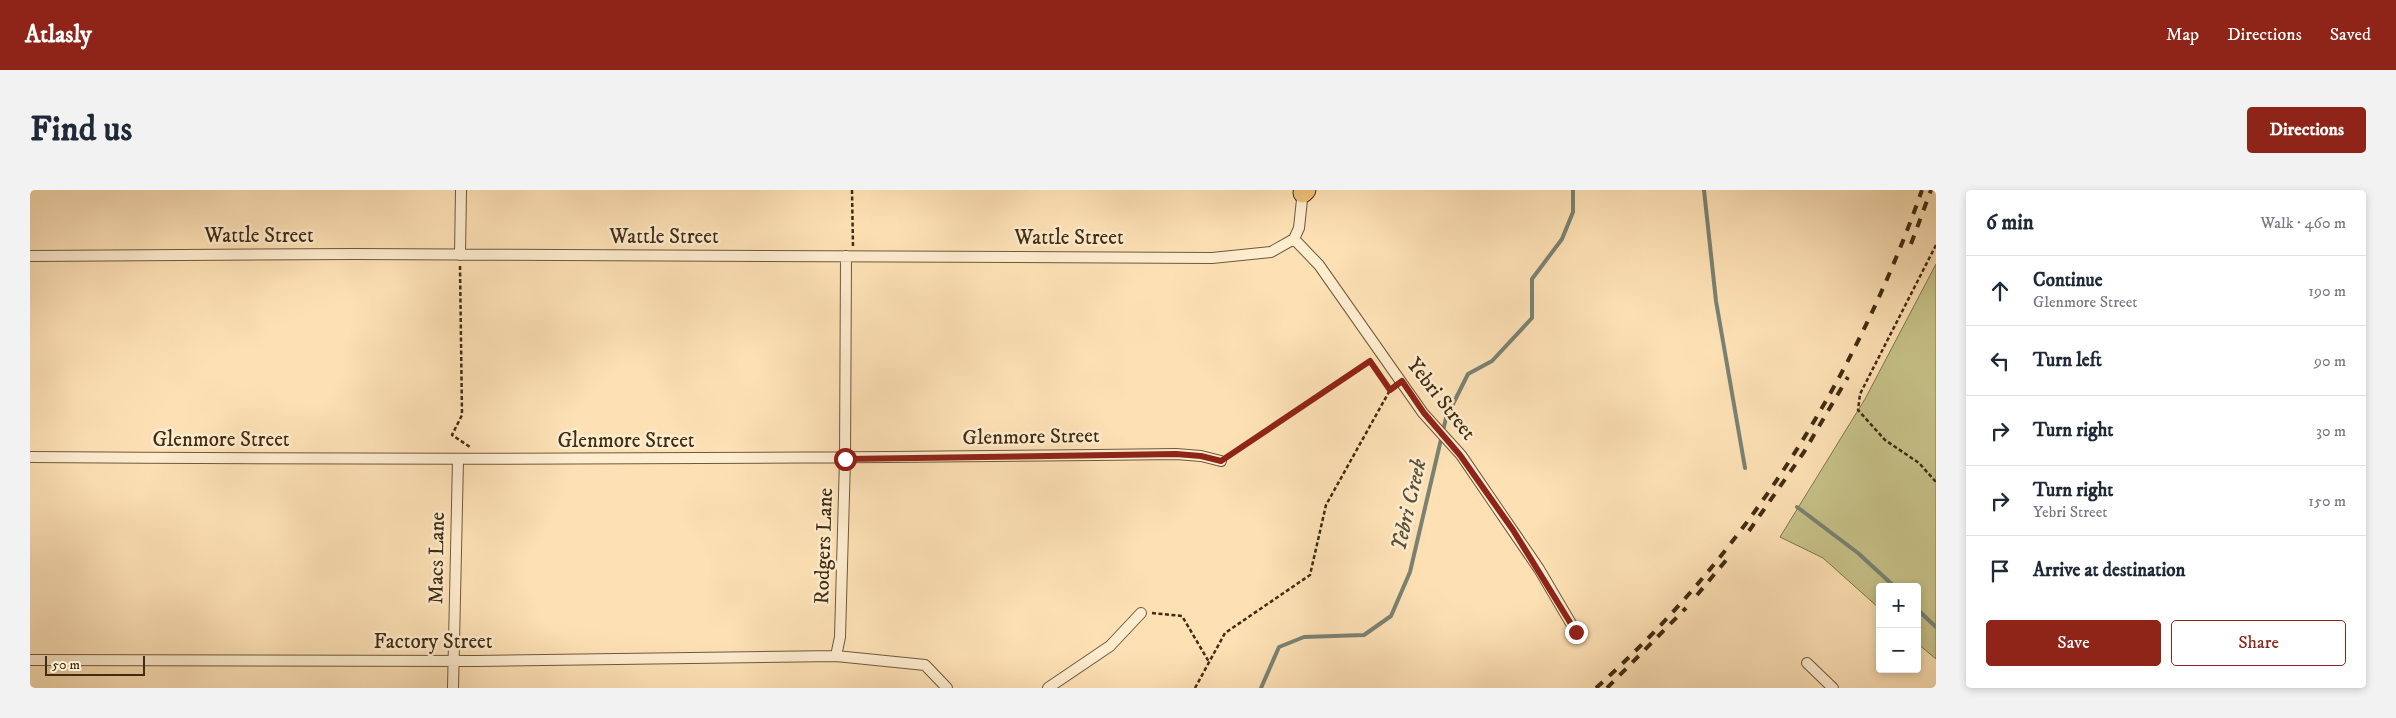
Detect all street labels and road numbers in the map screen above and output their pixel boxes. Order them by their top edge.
street label: Wattle Street [203,223,314,249]
street label: Wattle Street [608,224,719,250]
street label: Wattle Street [1013,225,1124,251]
street label: Yebri Street [1401,352,1482,446]
street label: Glenmore Street [962,423,1100,451]
street label: Glenmore Street [152,427,290,453]
street label: Glenmore Street [557,428,695,454]
street label: Rodgers Lane [809,487,839,605]
street label: Macs Lane [423,511,451,604]
street label: Factory Street [373,629,493,655]

